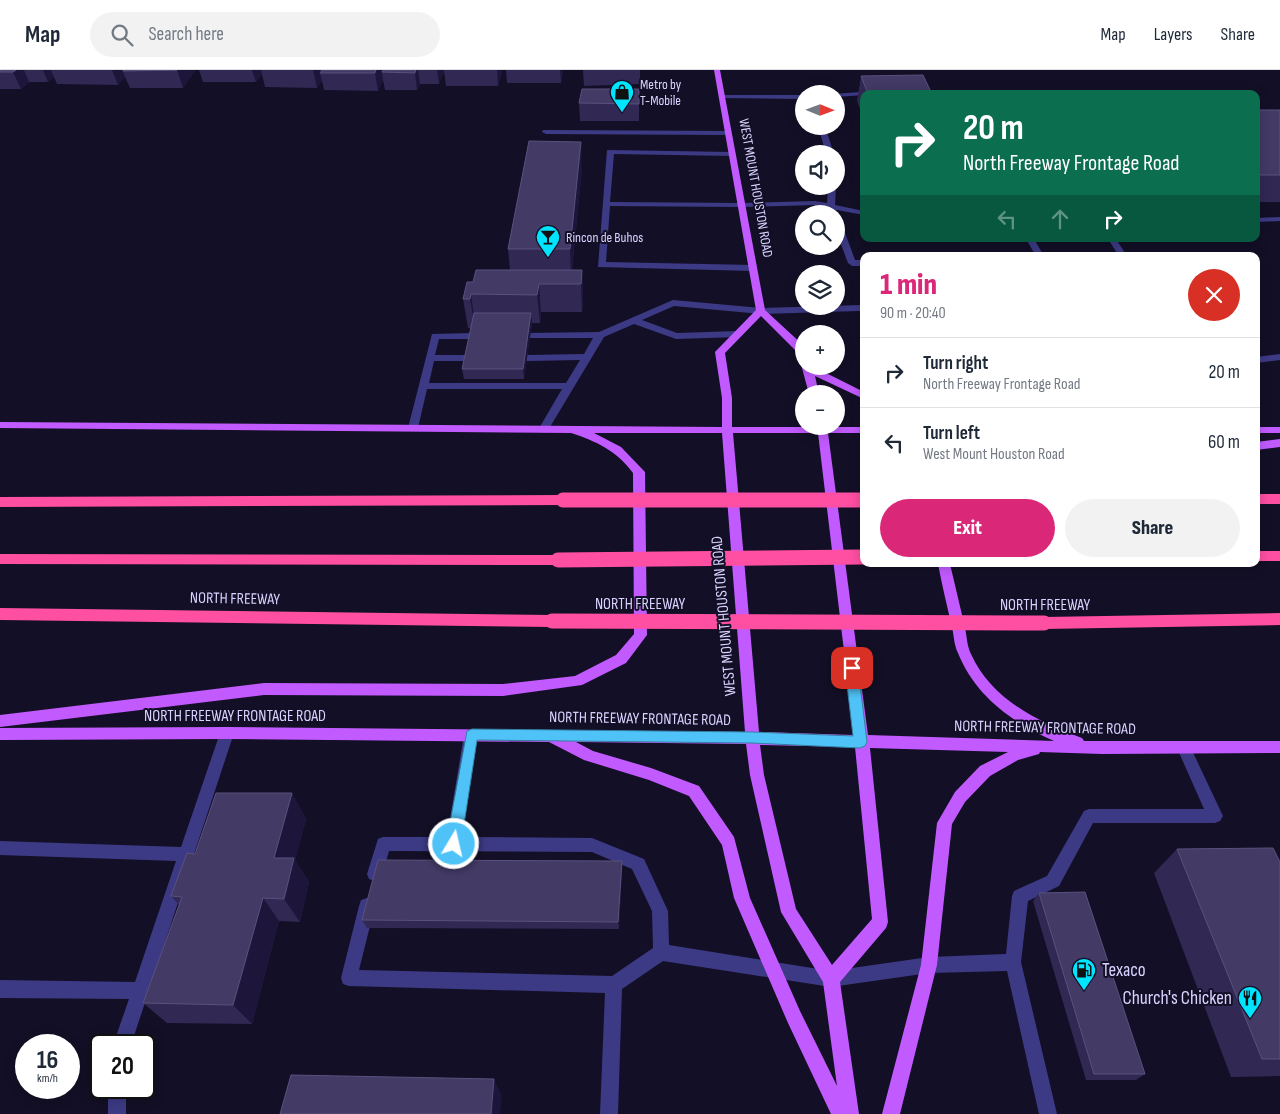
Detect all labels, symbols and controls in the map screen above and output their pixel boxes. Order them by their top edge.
search box [90,12,440,57]
text: Map [25,20,60,49]
icon: search [108,21,136,49]
text: Search here [148,23,224,46]
text: Map [1101,24,1126,45]
text: Layers [1154,24,1193,45]
text: Share [1221,24,1255,45]
place label: Metro by T-Mobile [640,76,682,109]
shop icon: Metro by T-Mobile [609,79,635,113]
north arrow [795,85,845,135]
map controls [795,85,845,435]
text: 20 m [963,107,1024,150]
icon: right [880,110,945,175]
street label: WEST MOUNT HOUSTON ROAD [735,117,777,259]
button: sound [795,145,845,195]
text: North Freeway Frontage Road [963,150,1180,177]
button: search [795,205,845,255]
icon: left [993,205,1021,233]
icon: ahead [1046,205,1074,233]
icon: right [1099,205,1127,233]
bar icon: Rincon de Buhos [535,224,561,258]
place label: Rincon de Buhos [566,229,643,246]
button: layers [795,265,845,315]
text: 1 min [880,267,937,303]
button: close [1188,269,1240,321]
text: 90 m · 20:40 [880,304,946,323]
button: + [795,325,845,375]
text: Turn right [923,352,988,375]
icon: right [880,359,908,387]
text: 20 m [1208,361,1240,384]
text: North Freeway Frontage Road [923,375,1081,394]
button: − [795,385,845,435]
text: Turn left [923,422,980,445]
icon: left [880,429,908,457]
text: 60 m [1208,431,1240,454]
text: West Mount Houston Road [923,445,1065,464]
button: Exit [880,499,1055,557]
button: Share [1065,499,1240,557]
street label: WEST MOUNT HOUSTON ROAD [708,535,740,697]
street label: NORTH FREEWAY [190,589,281,609]
street label: NORTH FREEWAY [595,595,685,614]
street label: NORTH FREEWAY [1000,596,1090,615]
pin [831,647,873,689]
icon: arrive [838,654,866,682]
street label: NORTH FREEWAY FRONTAGE ROAD [144,707,326,726]
street label: NORTH FREEWAY FRONTAGE ROAD [549,708,731,730]
street label: NORTH FREEWAY FRONTAGE ROAD [954,717,1136,739]
position arrow [427,817,479,869]
fuel station icon: Texaco [1071,957,1097,991]
place label: Texaco [1102,959,1146,982]
restaurant icon: Church's Chicken [1237,985,1263,1019]
place label: Church's Chicken [1122,987,1232,1010]
speed limit sign: 20 [90,1034,155,1099]
text: 16 [37,1045,58,1076]
text: km/h [37,1071,58,1086]

